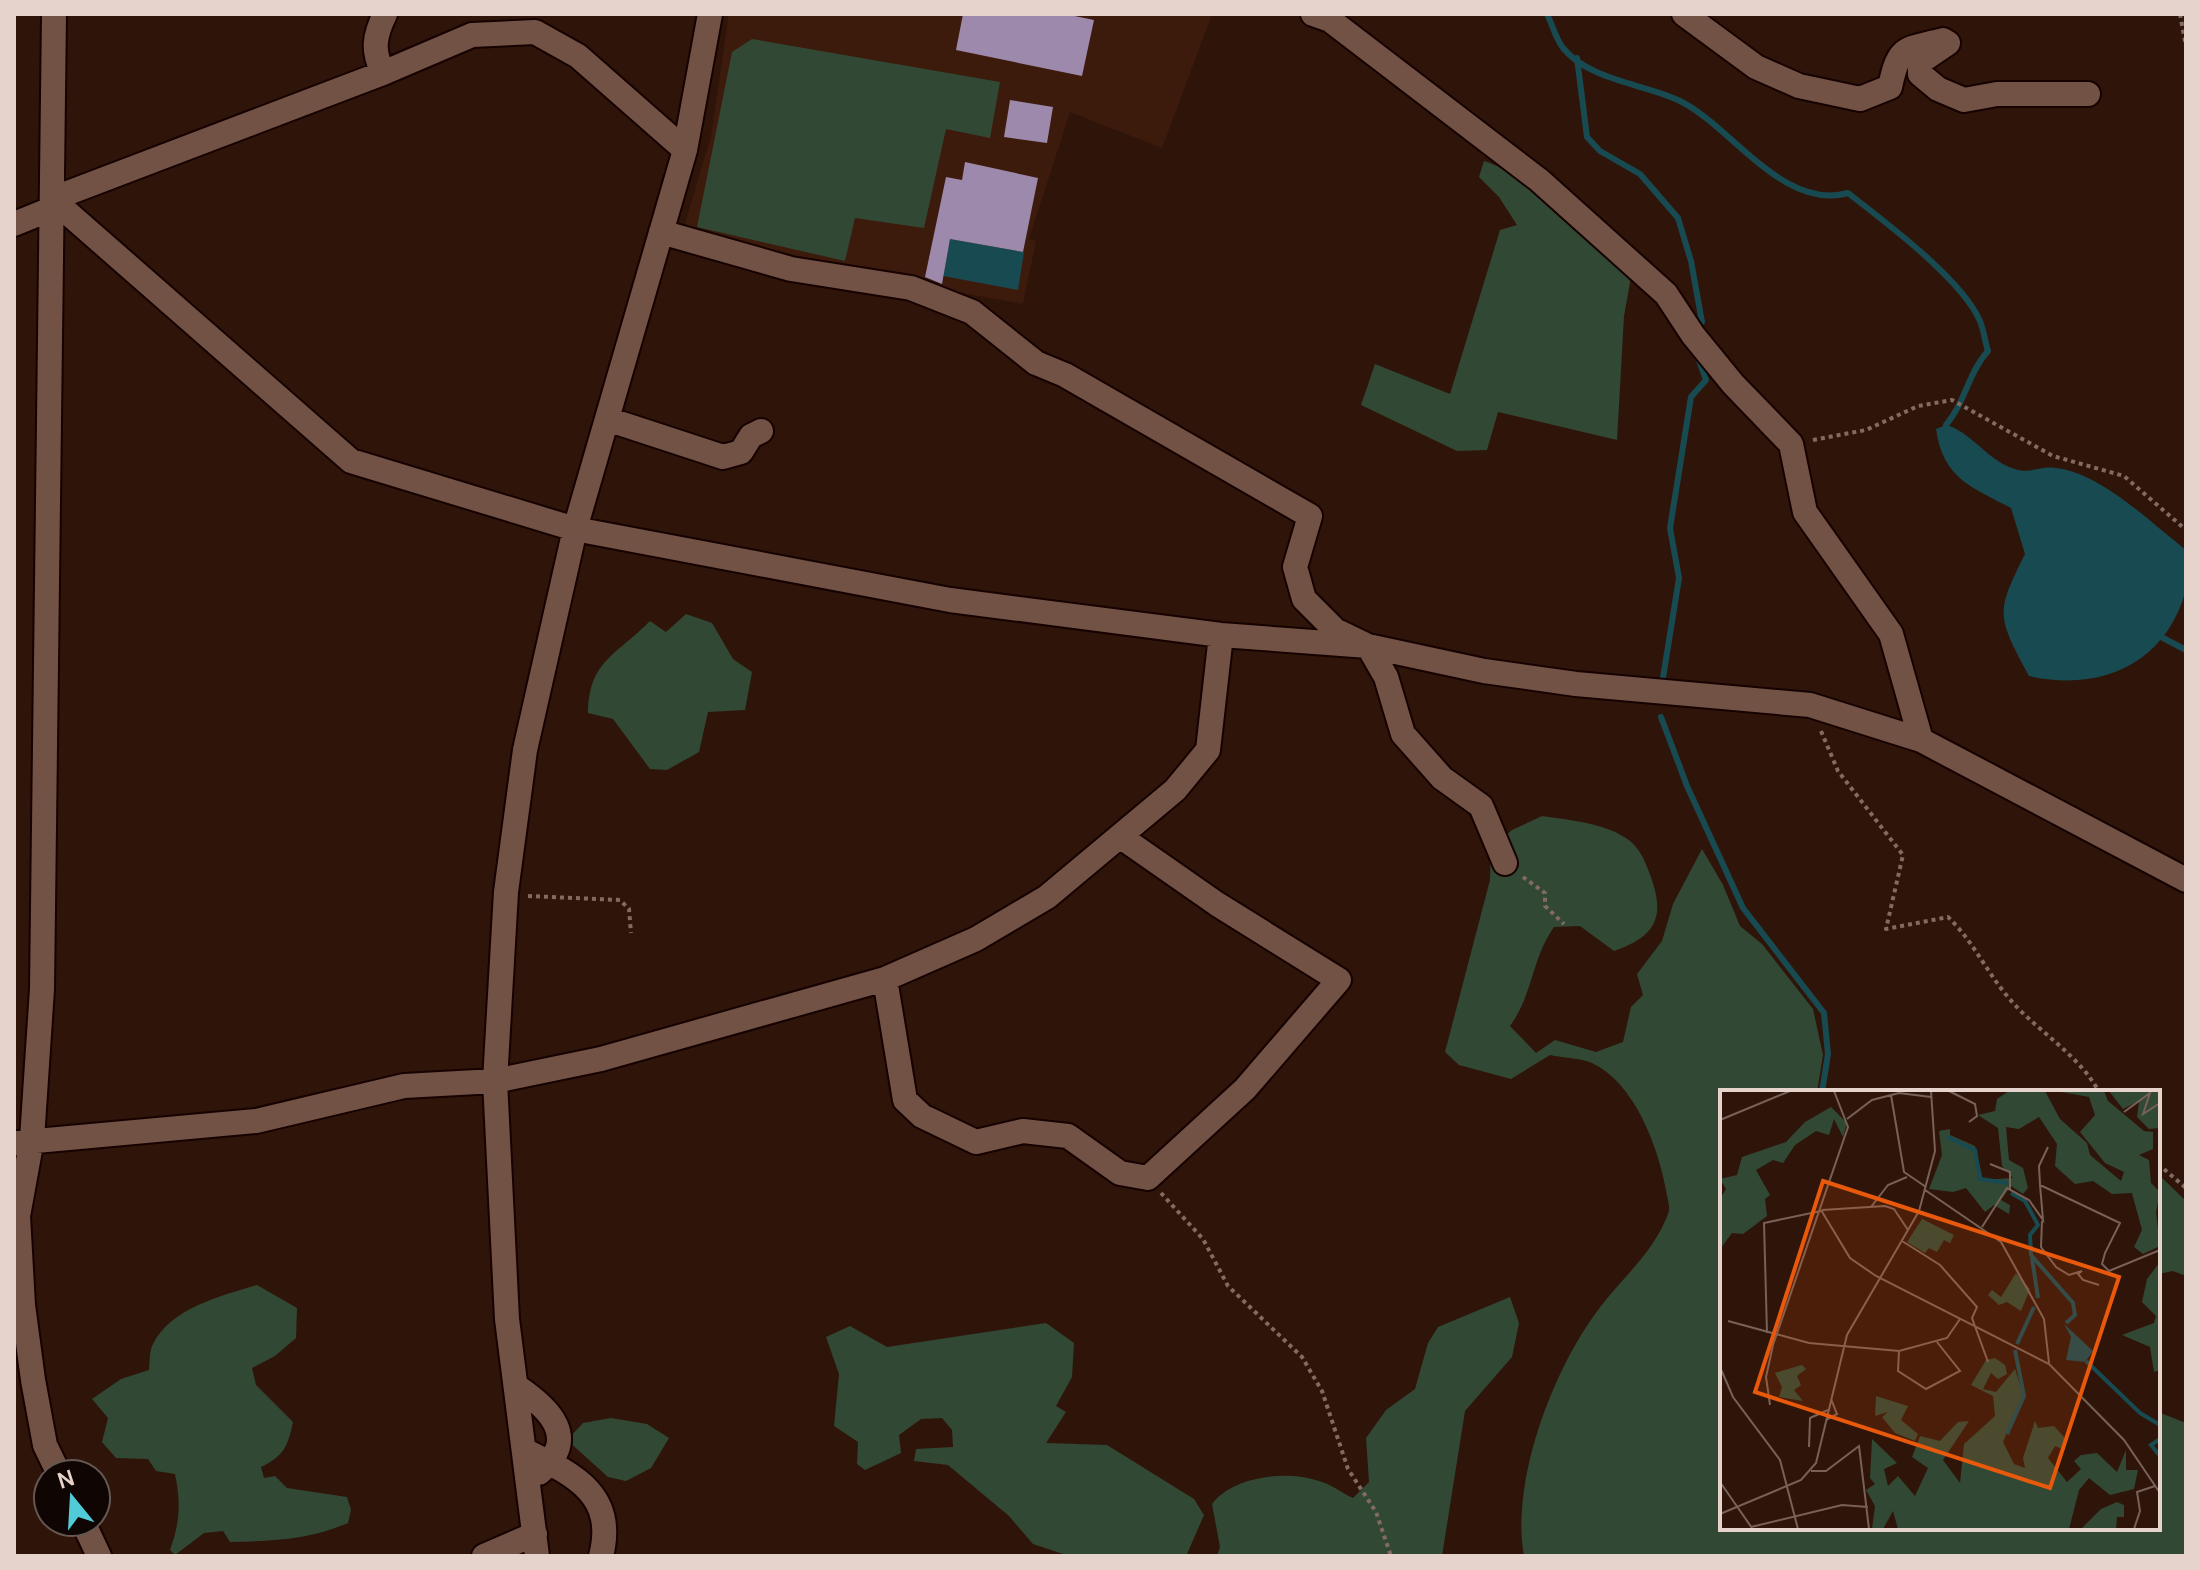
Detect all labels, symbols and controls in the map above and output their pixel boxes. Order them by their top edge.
inset map [1720,1090,2160,1530]
north arrow [32,1458,112,1538]
text: N [54,1462,78,1496]

